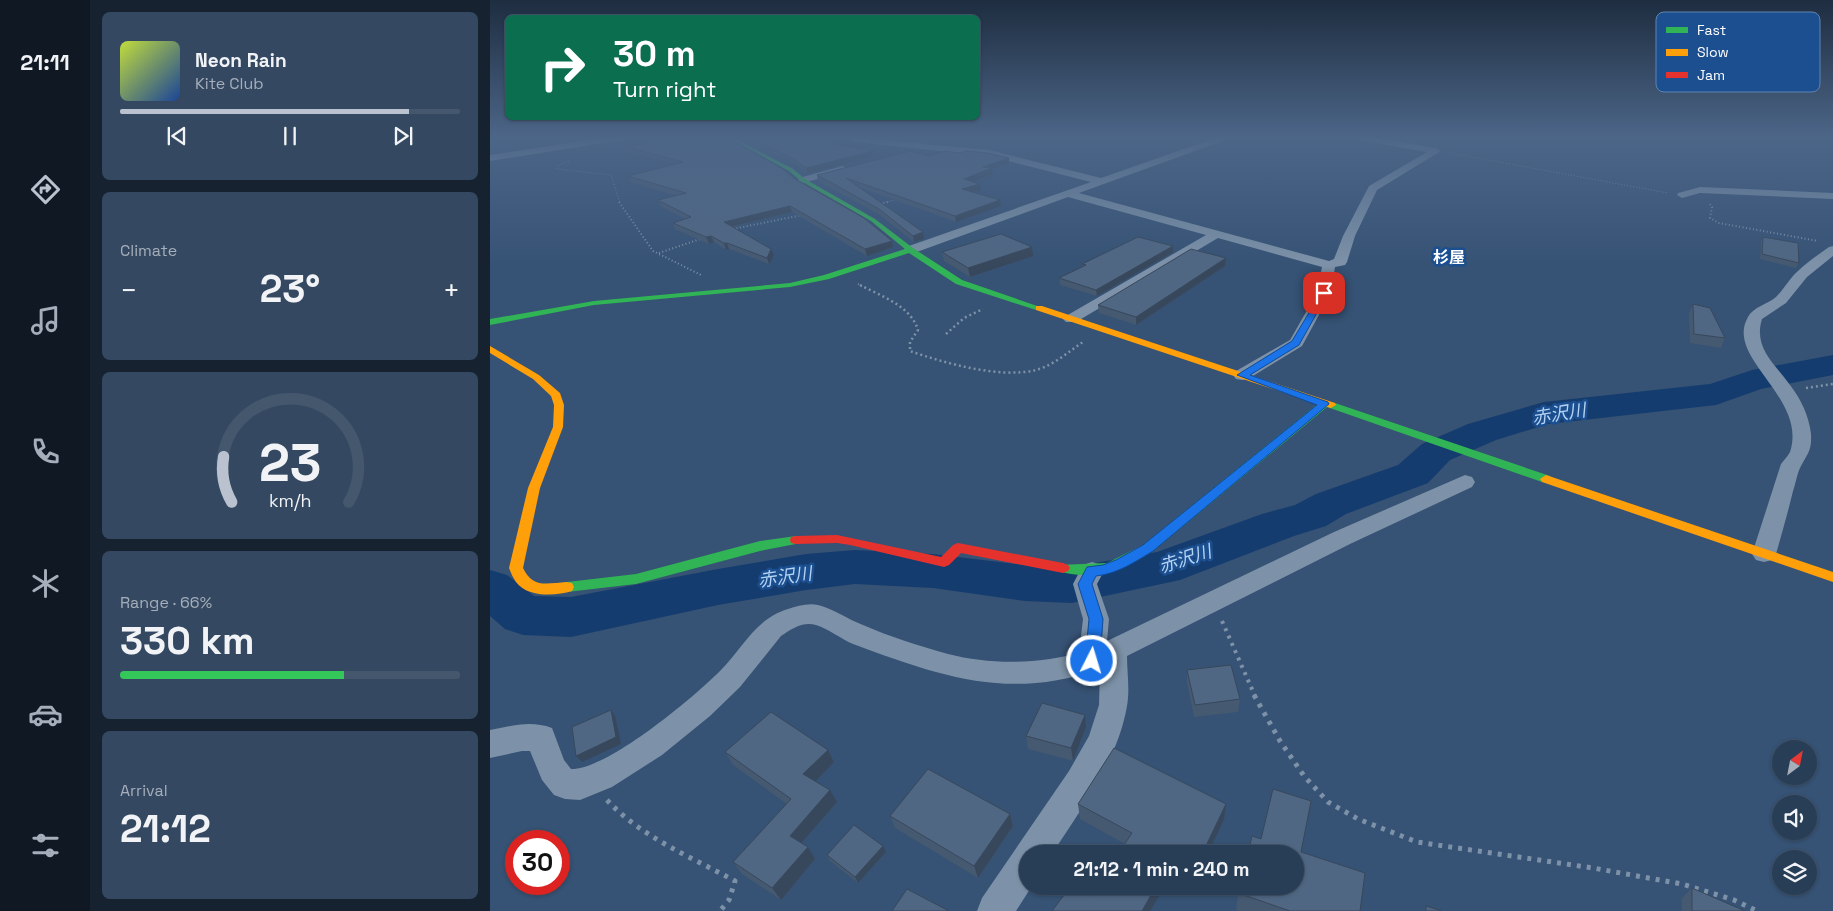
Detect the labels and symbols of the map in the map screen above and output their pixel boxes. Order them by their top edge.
legend [1656,12,1820,92]
text: Fast [1697,21,1726,39]
text: Slow [1697,43,1729,61]
text: Jam [1697,66,1725,84]
district label: 杉屋 [1433,247,1465,268]
pin [1303,272,1345,314]
water label: 赤沢川 [1530,398,1589,429]
water label: 赤沢川 [1156,539,1216,578]
water label: 赤沢川 [757,561,815,592]
position arrow [1065,634,1117,686]
north arrow [1772,740,1818,785]
speed limit sign: 30 [505,830,570,895]

